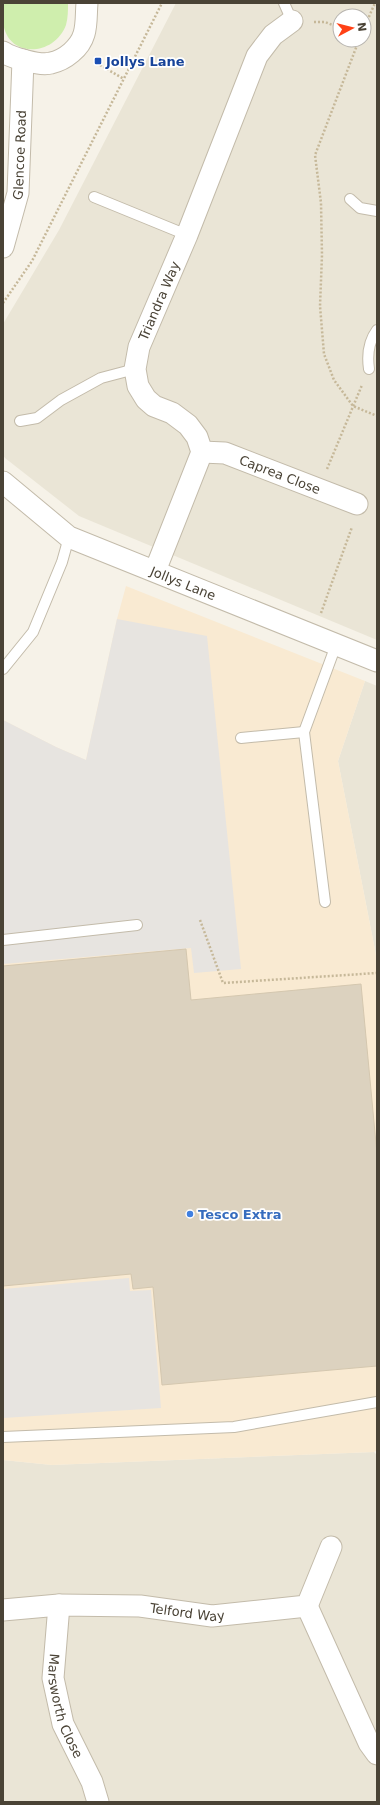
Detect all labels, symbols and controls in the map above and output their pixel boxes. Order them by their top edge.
north arrow [332,8,372,48]
text: N [354,21,368,32]
place label: Jollys Lane [105,54,185,69]
marker: Jollys Lane [93,56,103,66]
street label: Glencoe Road [9,110,29,202]
street label: Triandra Way [135,259,183,344]
street label: Caprea Close [237,452,323,497]
street label: Jollys Lane [147,563,218,603]
place label: Tesco Extra [198,1207,282,1222]
marker: Tesco Extra [185,1209,195,1219]
street label: Telford Way [148,1600,226,1624]
street label: Marsworth Close [45,1653,86,1760]

